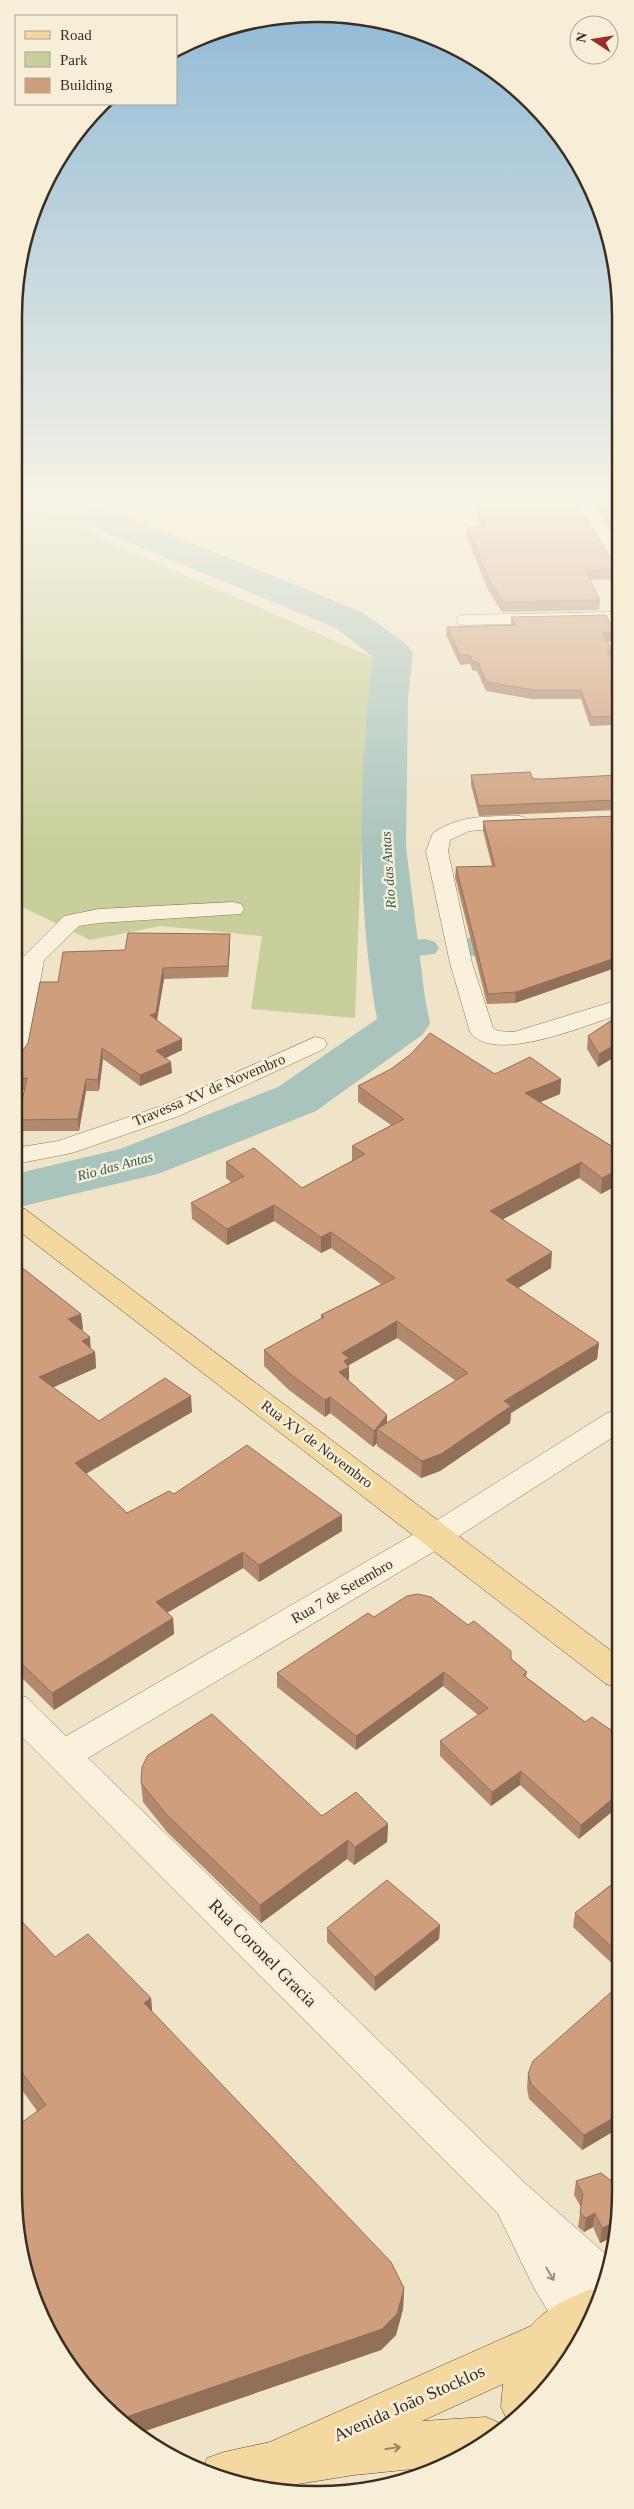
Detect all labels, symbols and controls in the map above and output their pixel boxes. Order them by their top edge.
legend [15,15,178,105]
north arrow [569,15,619,65]
text: Road [60,27,92,43]
text: N [573,31,590,44]
text: Park [60,52,88,68]
text: Building [60,77,113,93]
water label: Rio das Antas [378,830,399,910]
street label: Travessa XV de Novembro [131,1051,287,1129]
water label: Rio das Antas [75,1149,155,1184]
street label: Rua XV de Novembro [258,1397,376,1491]
street label: Rua 7 de Setembro [288,1555,396,1627]
street label: Rua Coronel Gracia [205,1895,321,2011]
one-way arrow [545,2266,555,2280]
street label: Avenida João Stocklos [330,2361,488,2445]
one-way arrow [385,2442,401,2452]

